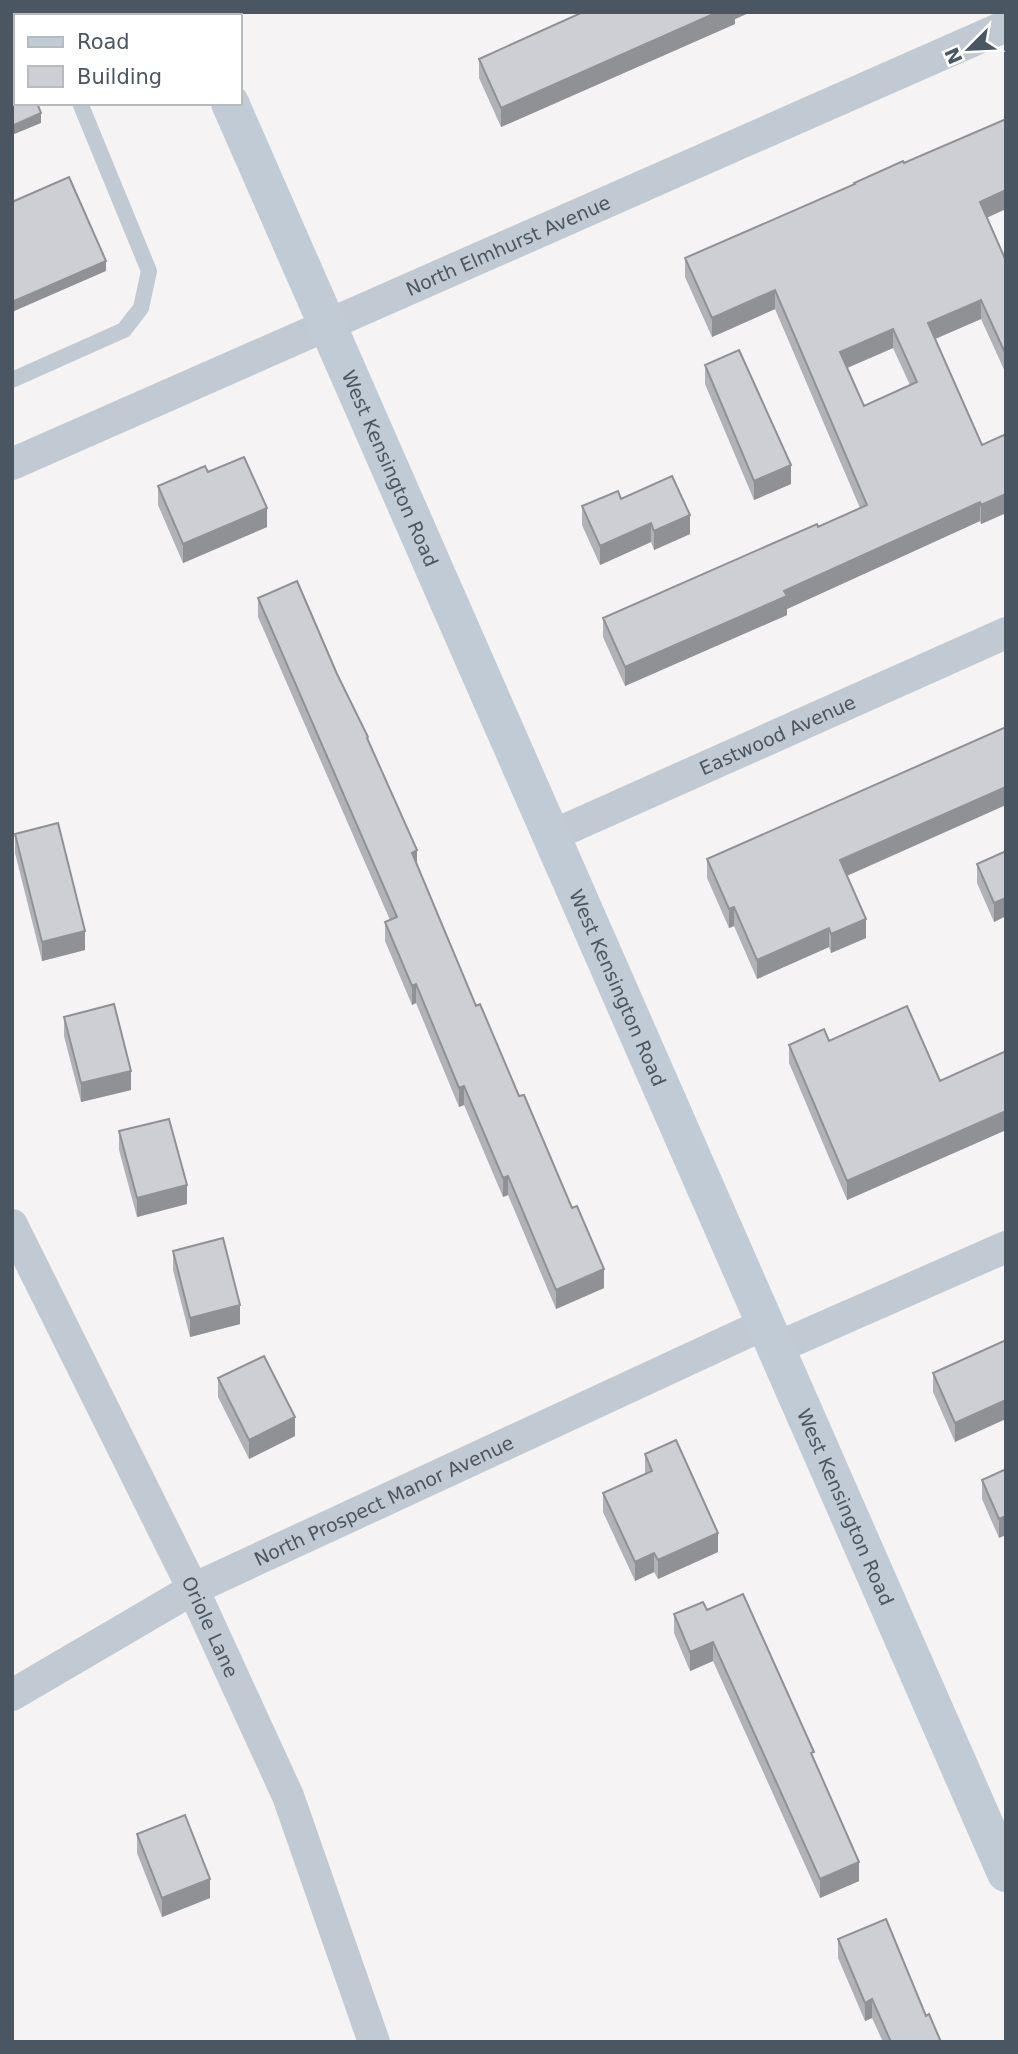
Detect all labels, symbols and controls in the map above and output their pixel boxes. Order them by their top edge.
legend [14,14,242,105]
north arrow [934,14,1004,84]
text: Road [77,30,130,54]
text: N [940,44,967,68]
text: Building [77,65,162,89]
street label: North Elmhurst Avenue [402,191,614,300]
street label: West Kensington Road [338,367,443,570]
street label: Eastwood Avenue [696,691,859,779]
street label: West Kensington Road [565,886,671,1089]
street label: West Kensington Road [793,1405,898,1609]
street label: North Prospect Manor Avenue [251,1431,517,1570]
street label: Oriole Lane [177,1573,243,1681]

